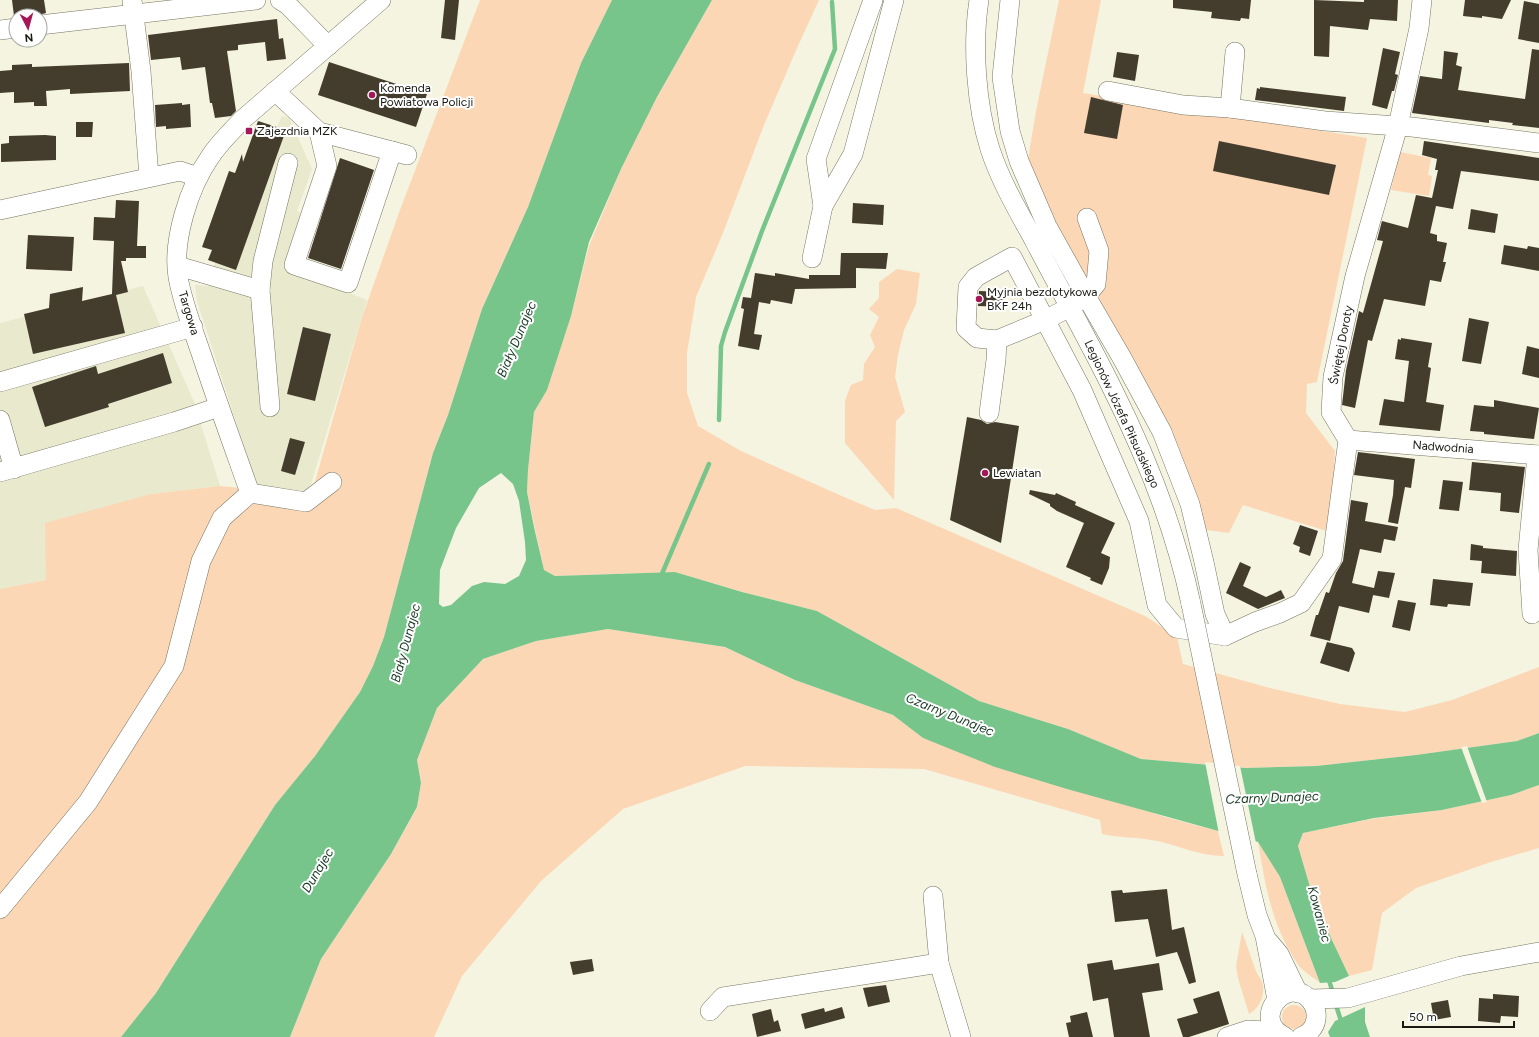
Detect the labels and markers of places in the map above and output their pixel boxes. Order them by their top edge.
place label: Komenda Powiatowa Policji [380,81,473,109]
marker: Komenda Powiatowa Policji [367,90,377,100]
place label: Zajezdnia MZK [257,124,338,138]
marker: Zajezdnia MZK [244,126,254,136]
place label: Myjnia bezdotykowa BKF 24h [987,285,1097,313]
marker: Myjnia bezdotykowa BKF 24h [974,294,984,304]
place label: Lewiatan [993,466,1042,480]
marker: Lewiatan [980,468,990,478]

